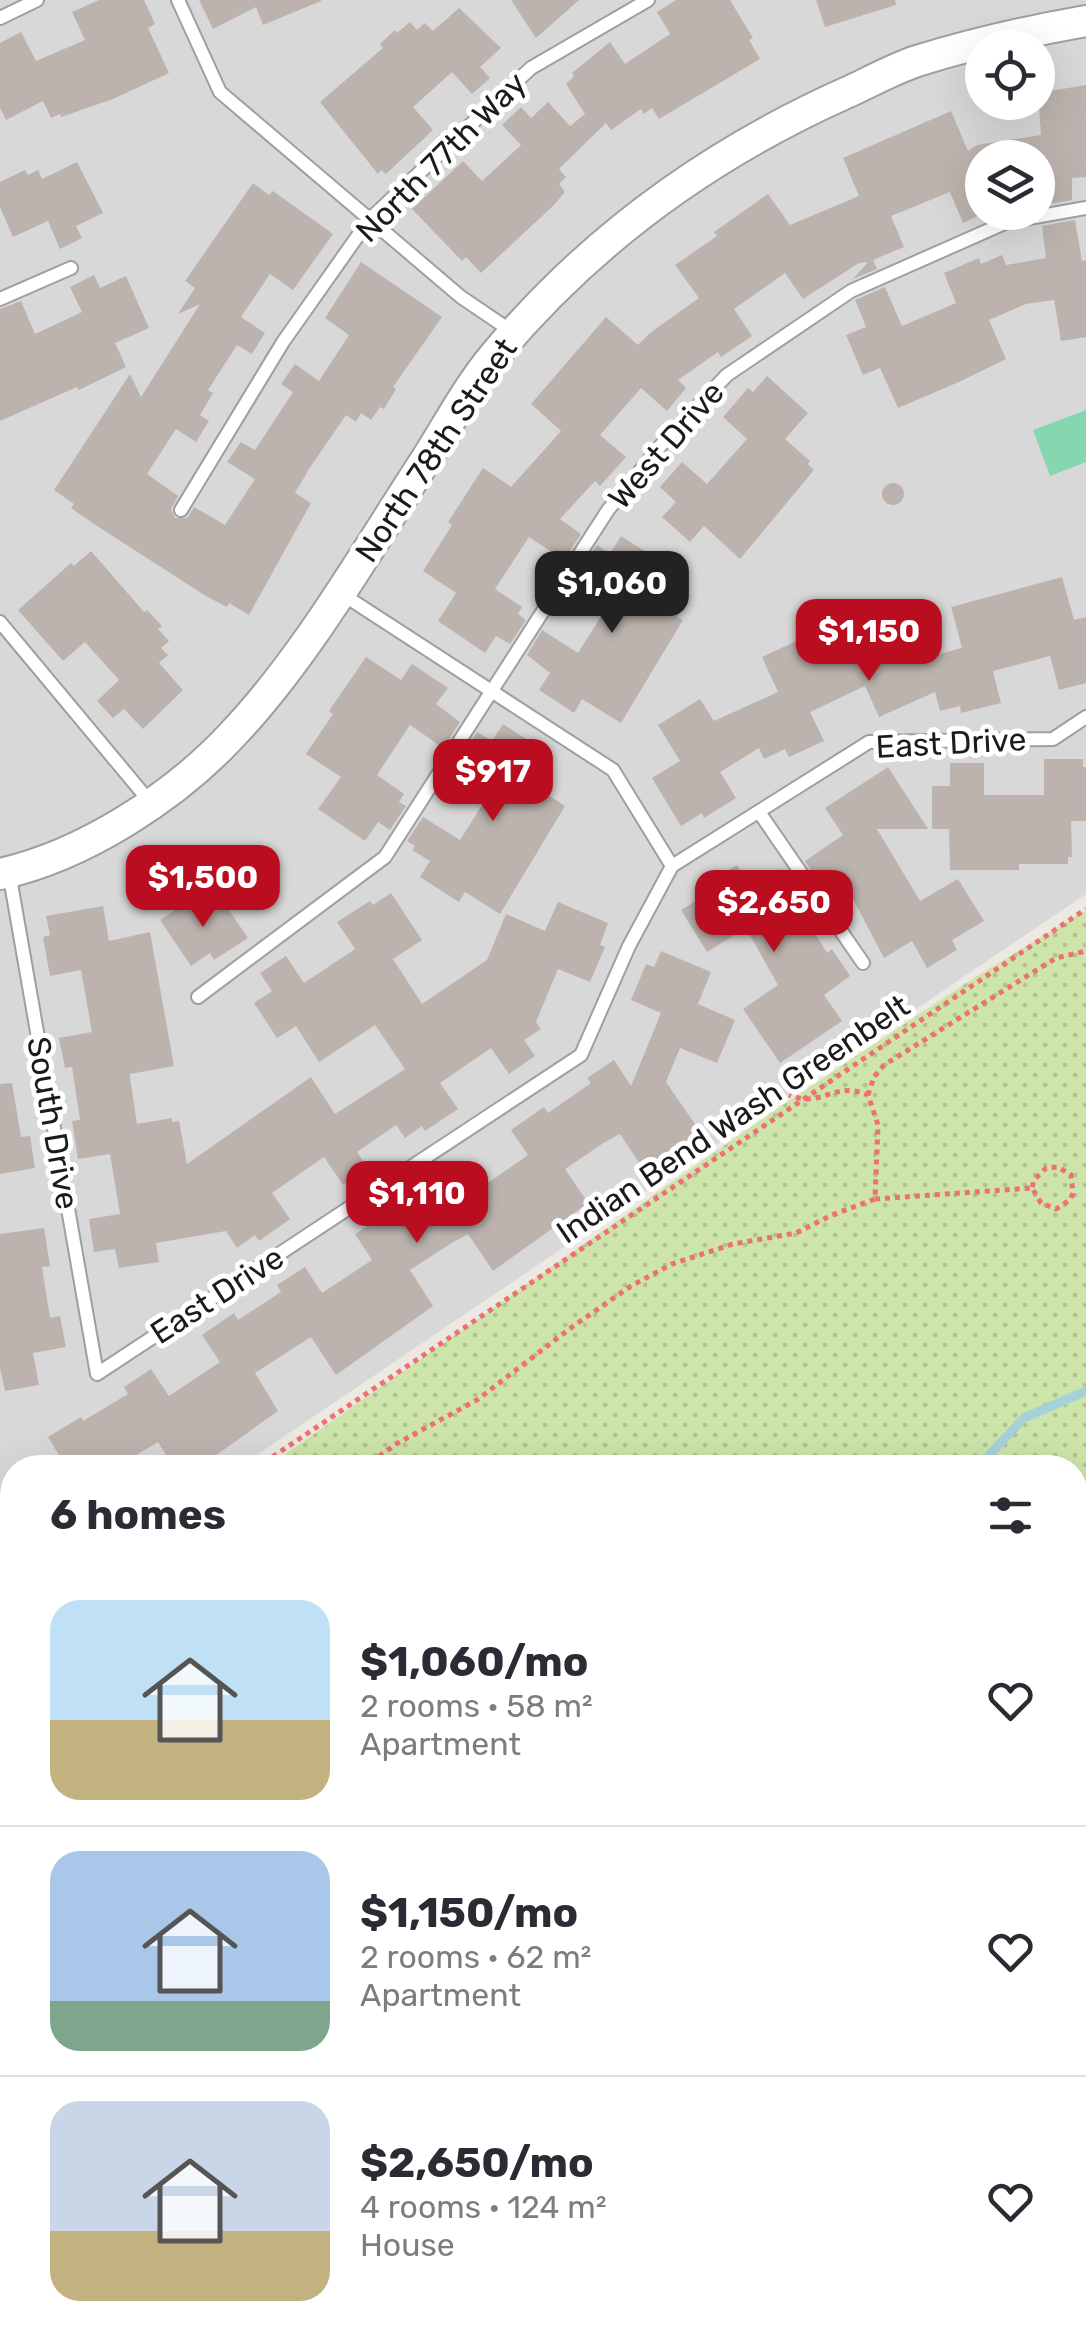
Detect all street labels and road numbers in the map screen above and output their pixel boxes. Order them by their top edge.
street label: North 77th Way [348,64,534,250]
street label: North 78th Street [347,331,525,569]
street label: West Drive [600,373,732,517]
street label: East Drive [875,720,1027,766]
street label: Indian Bend Wash Greenbelt [549,987,917,1251]
street label: South Drive [19,1034,87,1212]
street label: East Drive [143,1238,291,1352]

